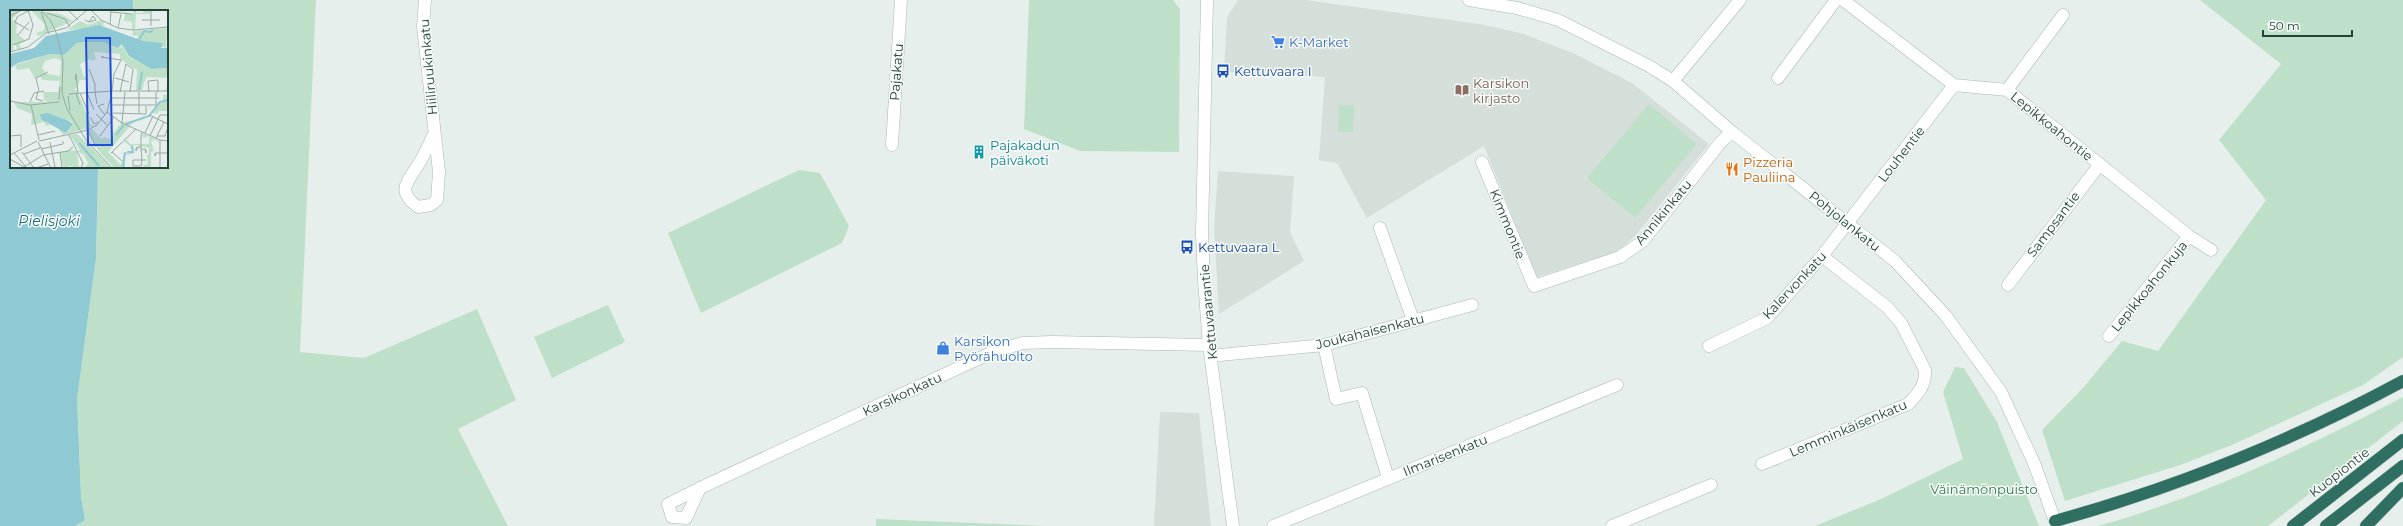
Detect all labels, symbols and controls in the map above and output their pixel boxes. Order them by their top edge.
inset map [10,10,168,168]
scale bar [2263,12,2352,38]
street label: Hiiliruukinkatu [416,18,440,116]
text: 50 m [2269,18,2300,33]
supermarket icon: K-Market [1270,34,1286,50]
place label: K-Market [1289,34,1349,50]
street label: Pajakatu [886,43,906,101]
bus stop icon: Kettuvaara I [1215,63,1231,79]
place label: Kettuvaara I [1234,63,1312,79]
place label: Karsikon kirjasto [1473,75,1529,106]
library icon: Karsikon kirjasto [1454,82,1470,98]
street label: Lepikkoahontie [2008,88,2096,164]
street label: Louhentie [1874,123,1928,185]
place label: Pajakadun päiväkoti [990,137,1060,168]
building icon: Pajakadun päiväkoti [971,144,987,160]
place label: Pizzeria Pauliina [1743,154,1796,185]
restaurant icon: Pizzeria Pauliina [1724,161,1740,177]
street label: Annikinkatu [1631,176,1695,248]
street label: Kimmontie [1487,187,1529,261]
street label: Pohjolankatu [1806,187,1884,255]
street label: Sampsantie [2023,188,2083,260]
water label: Pielisjoki [18,212,80,230]
street label: Lepikkoahonkuja [2108,237,2190,335]
bus stop icon: Kettuvaara L [1179,239,1195,255]
place label: Kettuvaara L [1198,239,1280,255]
street label: Kalervonkatu [1759,248,1829,322]
street label: Kettuvaarantie [1196,263,1220,360]
street label: Joukahaisenkatu [1313,310,1426,352]
place label: Karsikon Pyörähuolto [954,333,1033,364]
shop icon: Karsikon Pyörähuolto [935,340,951,356]
street label: Karsikonkatu [860,369,944,419]
street label: Lemminkäisenkatu [1787,396,1909,460]
street label: Ilmarisenkatu [1400,431,1490,479]
street label: Kuopiontie [2306,444,2372,500]
park label: Väinämönpuisto [1930,481,2038,497]

